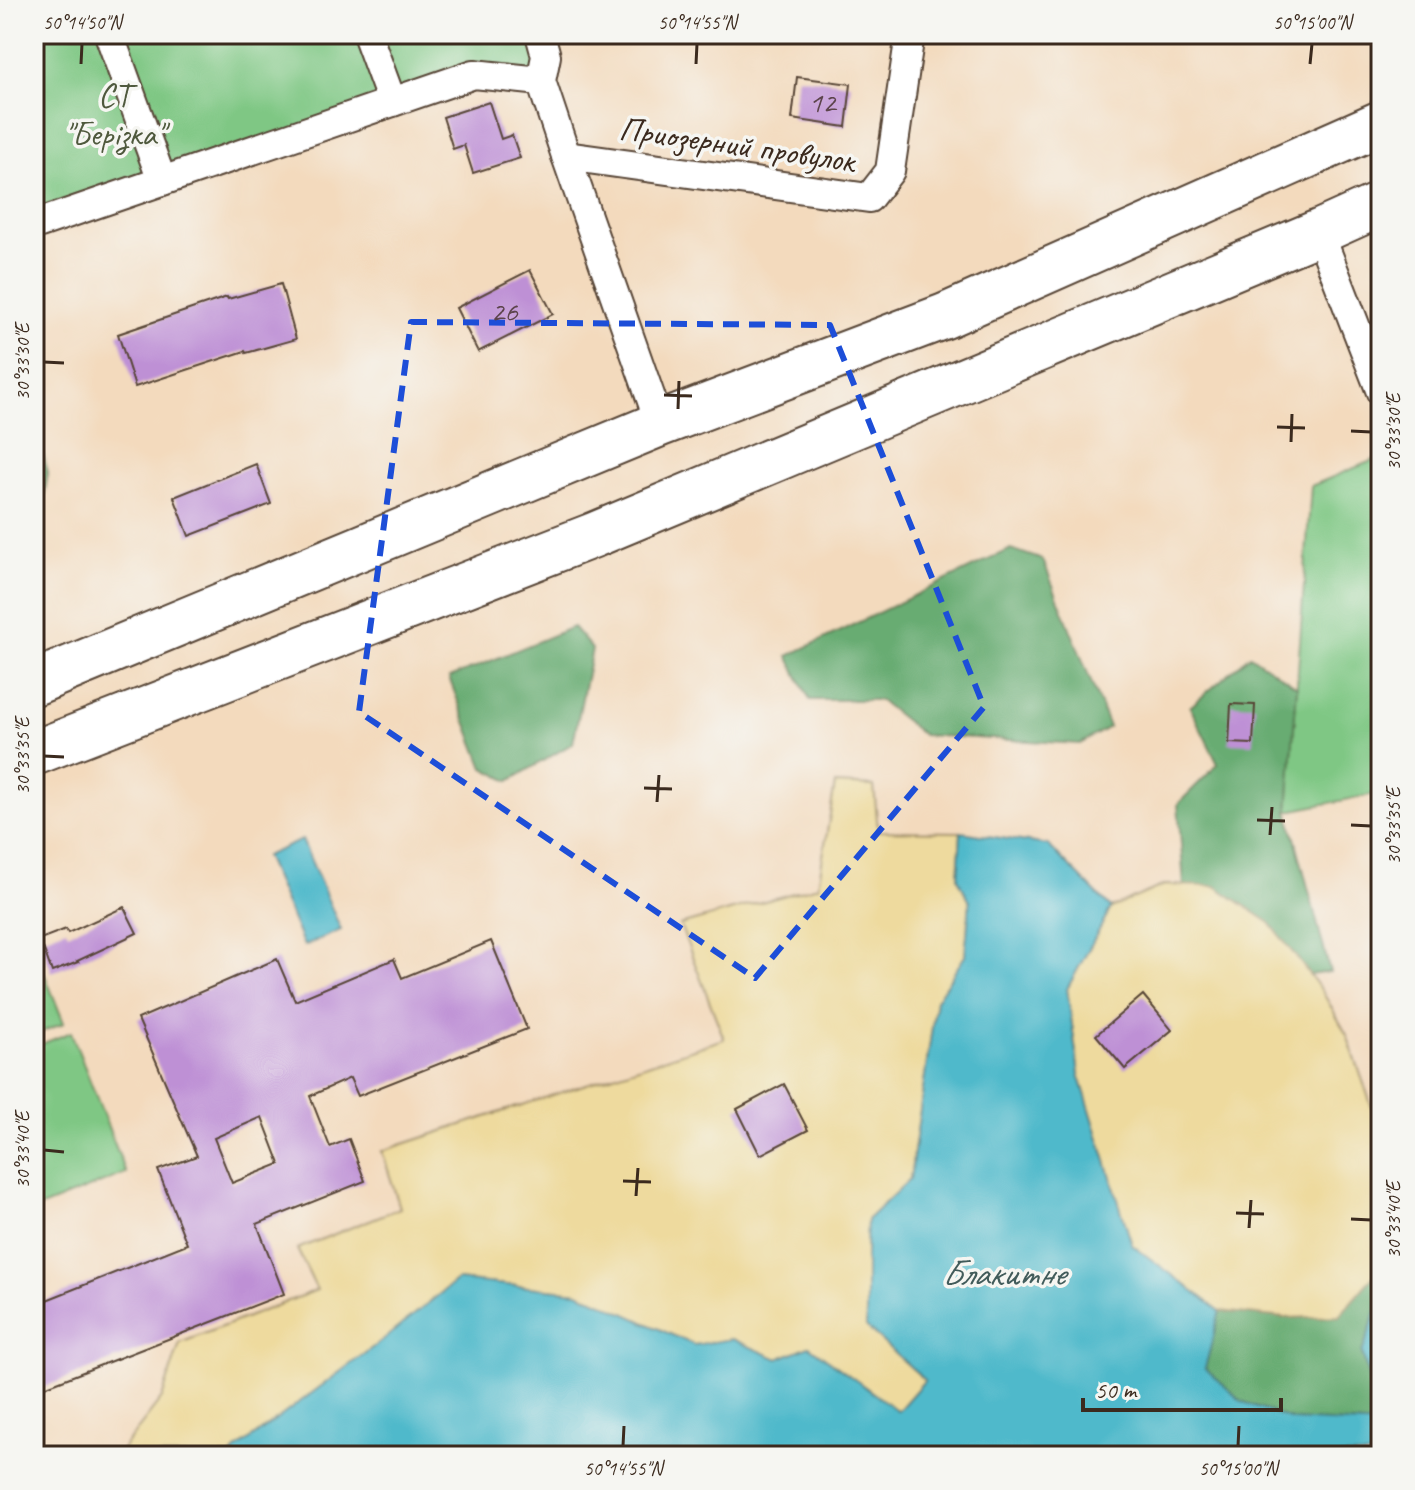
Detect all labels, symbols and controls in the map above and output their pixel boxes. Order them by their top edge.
text: 50°14'50"N [43,10,124,35]
text: 50°14'55"N [658,10,739,35]
text: 50°15'00"N [1273,10,1354,35]
park label: СТ "Берізка" [64,73,171,155]
house number: 12 [809,83,838,121]
street label: Приозерний провулок [617,106,860,182]
house number: 26 [491,292,519,330]
text: 30°33'30"E [10,321,35,401]
text: 30°33'30"E [1381,391,1406,471]
text: 30°33'35"E [10,715,35,795]
text: 30°33'35"E [1381,785,1406,865]
text: 30°33'40"E [10,1109,35,1189]
text: 30°33'40"E [1381,1179,1406,1259]
water label: Блакитне [942,1250,1070,1296]
scale bar [1083,1362,1281,1412]
text: 50 m [1095,1375,1138,1405]
text: 50°14'55"N [584,1456,665,1481]
text: 50°15'00"N [1199,1456,1280,1481]

